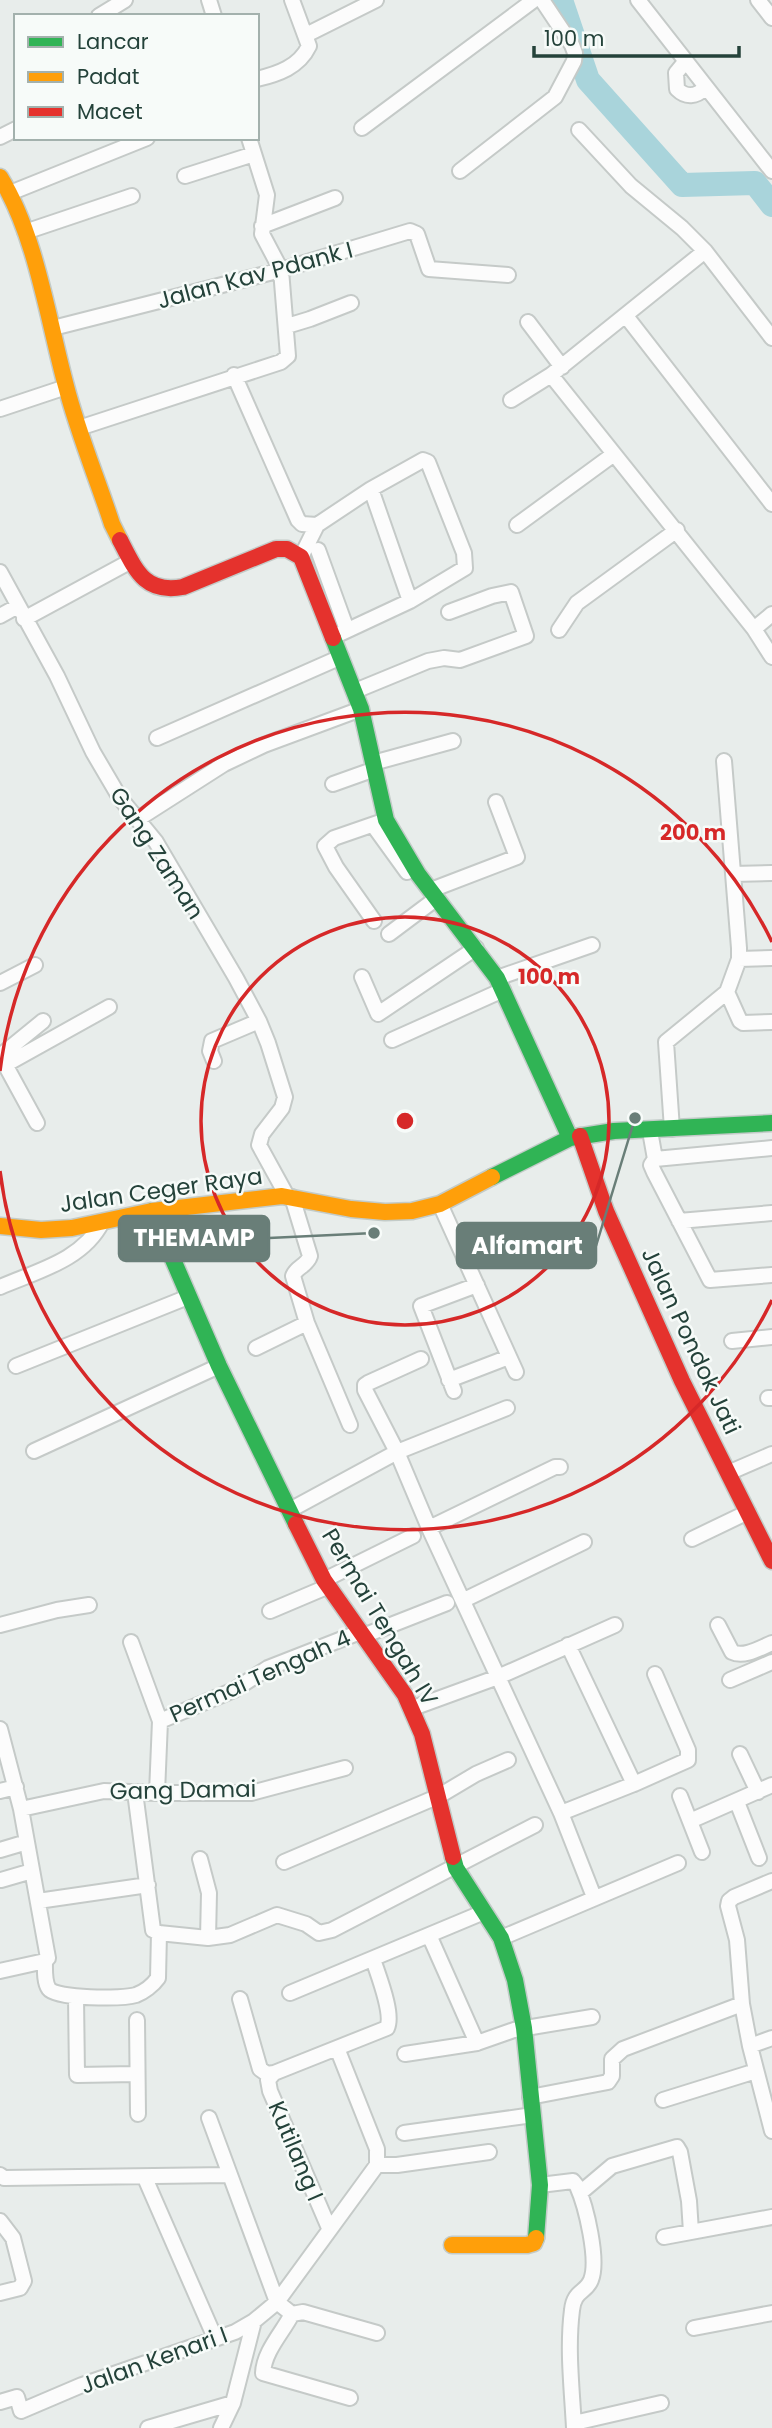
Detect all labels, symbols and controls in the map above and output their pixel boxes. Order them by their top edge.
legend [14,14,259,140]
scale bar [534,14,739,58]
text: 100 m [544,24,604,53]
text: Lancar [77,27,149,56]
text: Padat [77,62,139,91]
text: Macet [77,97,143,126]
street label: Jalan Kav Pdank I [154,234,356,316]
street label: Gang Zaman [102,781,212,925]
text: 200 m [660,818,726,847]
text: 100 m [518,962,580,991]
centre of rings [393,1109,417,1133]
street label: Jalan Ceger Raya [58,1160,264,1220]
callout: THEMAMP [119,1216,269,1261]
text: THEMAMP [133,1221,255,1254]
callout: Alfamart [457,1223,596,1268]
text: Alfamart [471,1229,583,1262]
street label: Jalan Pondok Jati [634,1242,748,1440]
street label: Permai Tengah IV [314,1522,446,1712]
street label: Permai Tengah 4 [164,1622,356,1730]
street label: Gang Damai [109,1773,257,1807]
street label: Kutilang I [261,2096,331,2206]
street label: Jalan Kenari I [76,2319,232,2401]

